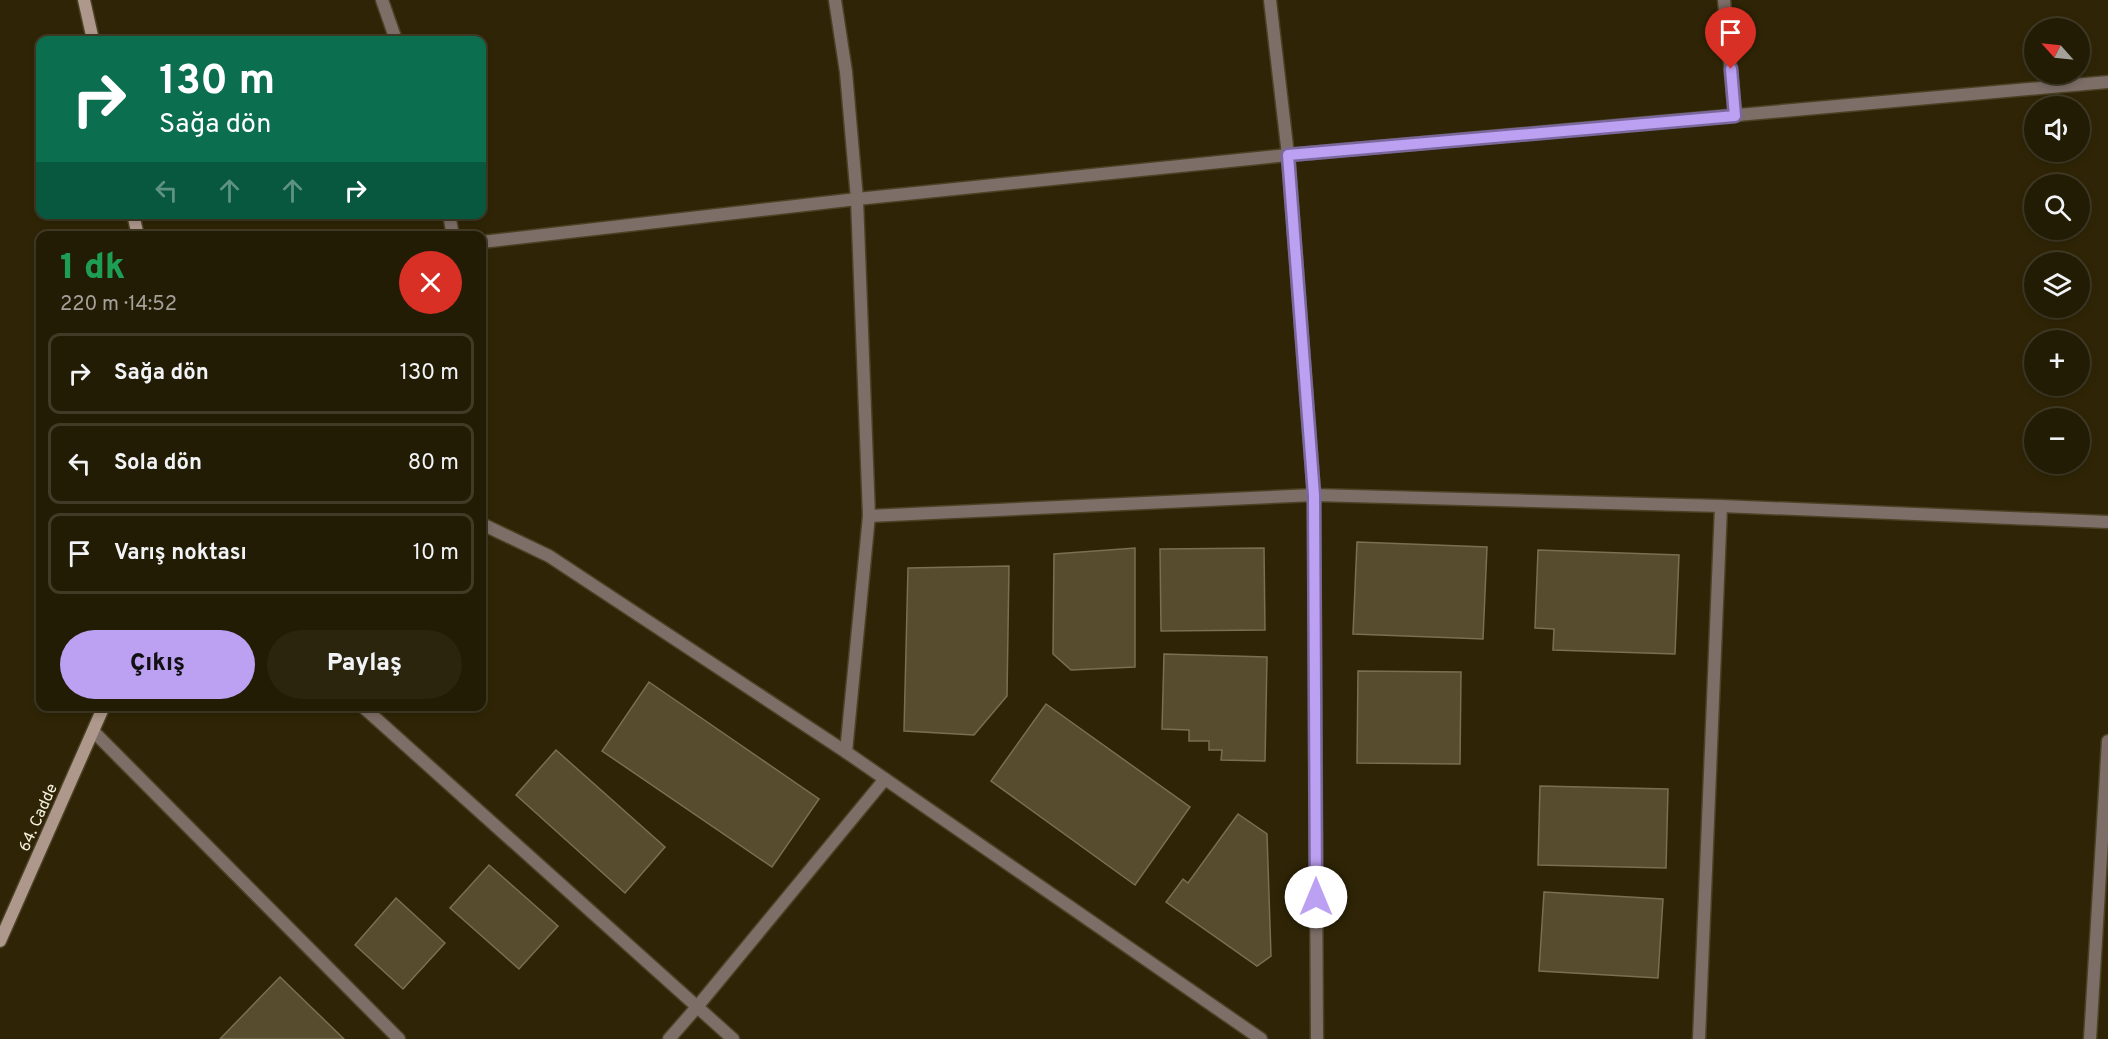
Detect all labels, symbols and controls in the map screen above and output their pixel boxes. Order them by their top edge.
pin [1705,7,1756,69]
icon: arrive [1714,16,1747,49]
north arrow [2024,18,2090,84]
map controls [2024,18,2090,474]
text: 130 m [159,56,275,109]
icon: right [60,60,138,138]
button: sound [2024,96,2090,162]
text: Sağa dön [159,108,271,142]
icon: left [150,174,183,207]
icon: ahead [213,174,246,207]
icon: ahead [276,174,309,207]
icon: right [339,174,372,207]
button: search [2024,174,2090,240]
text: 1 dk [60,246,125,292]
button: close [399,251,462,314]
button: layers [2024,252,2090,318]
text: 220 m · 14:52 [60,292,177,318]
button: + [2024,330,2090,396]
icon: right [63,357,96,390]
text: Sağa dön [114,360,209,387]
text: 130 m [400,360,459,387]
button: − [2024,408,2090,474]
icon: left [63,447,96,480]
text: Sola dön [114,450,202,477]
text: 80 m [408,450,459,477]
icon: arrive [63,537,96,570]
text: Varış noktası [114,540,247,567]
text: 10 m [413,540,459,567]
button: Çıkış [60,630,255,699]
button: Paylaş [267,630,462,699]
street label: 64. Cadde [15,781,63,855]
position arrow [1284,865,1348,929]

